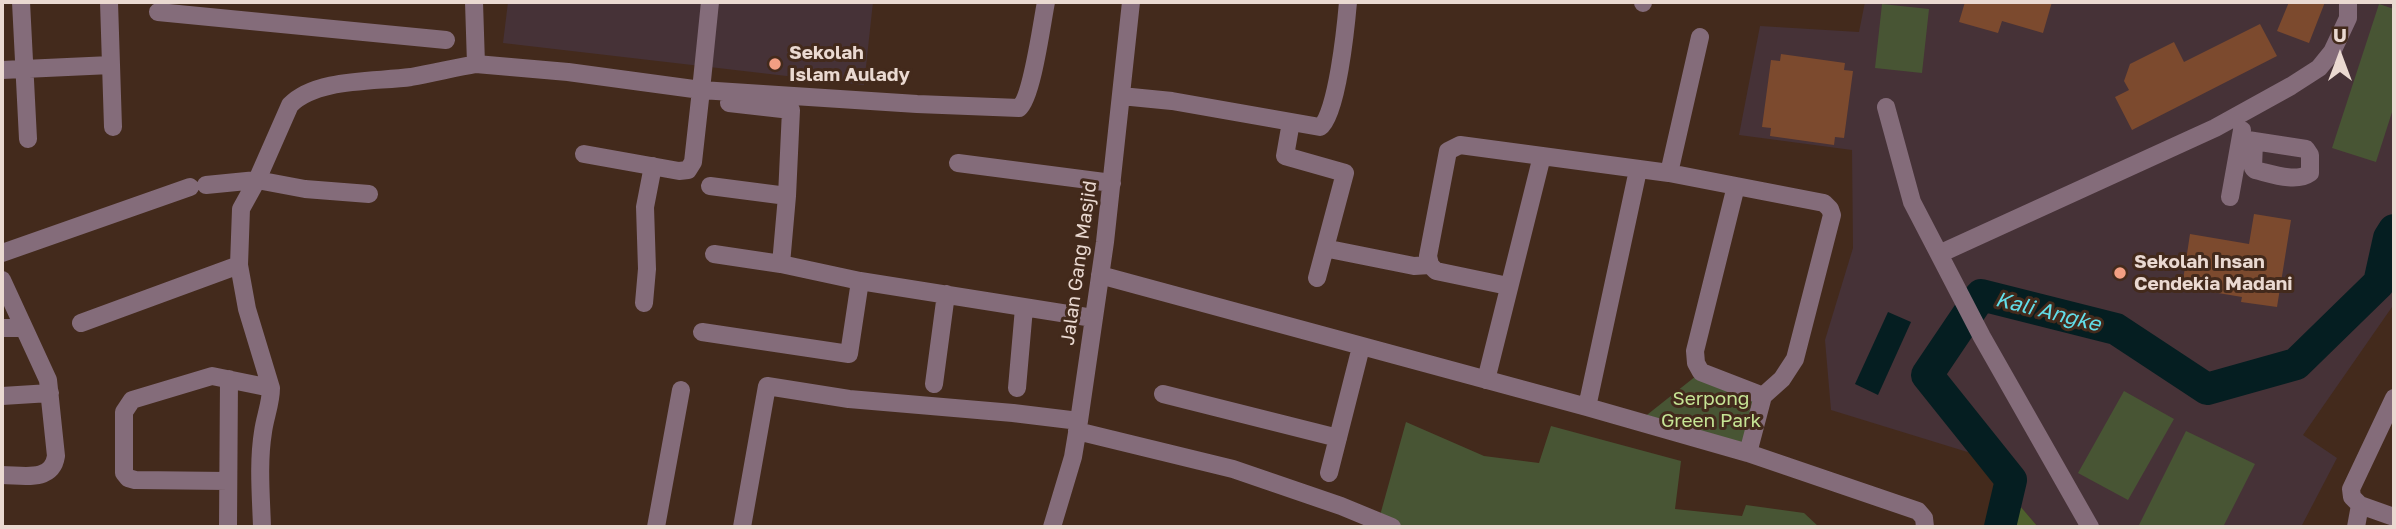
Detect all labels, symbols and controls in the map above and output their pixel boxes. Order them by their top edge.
north arrow [2305,21,2375,91]
text: U [2333,23,2347,46]
place label: Sekolah Islam Aulady [789,42,910,86]
marker: Sekolah Islam Aulady [767,56,783,72]
street label: Jalan Gang Masjid [1056,179,1102,347]
place label: Sekolah Insan Cendekia Madani [2134,251,2292,295]
marker: Sekolah Insan Cendekia Madani [2112,265,2128,281]
water label: Kali Angke [1993,287,2103,337]
park label: Serpong Green Park [1661,388,1761,432]

